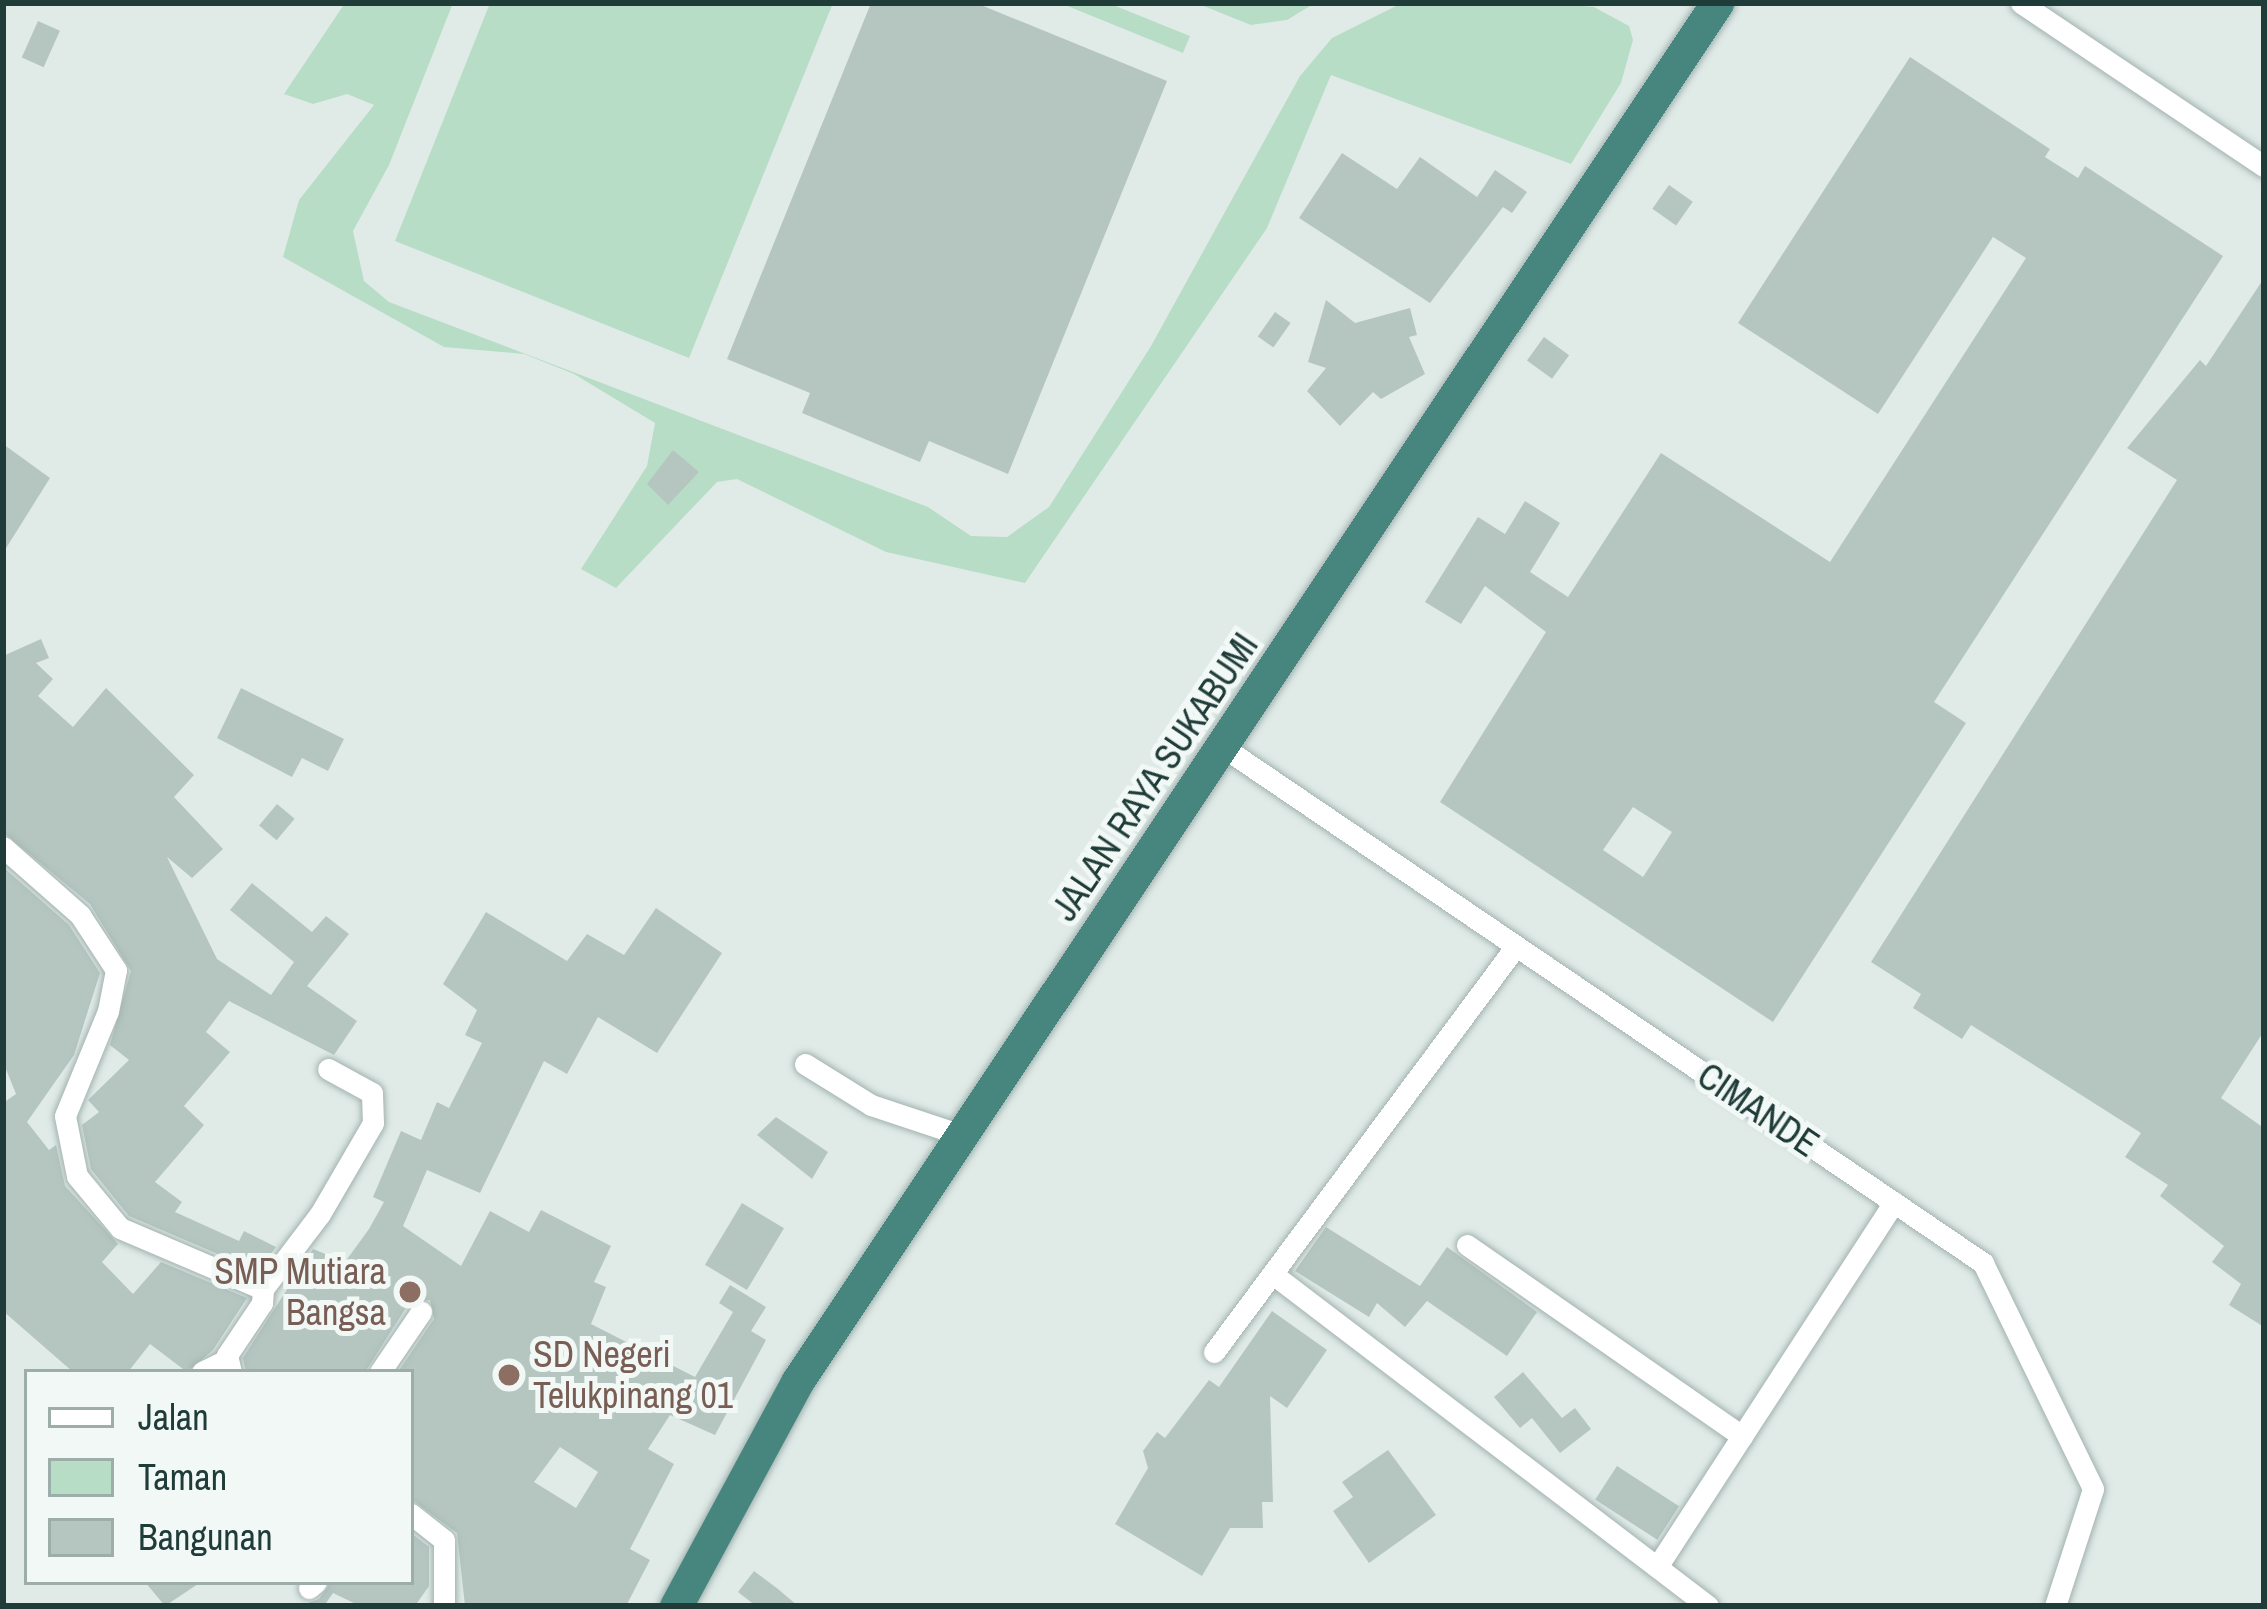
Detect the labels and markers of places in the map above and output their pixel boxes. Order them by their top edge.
place label: SMP Mutiara Bangsa [214,1249,386,1334]
marker: SMP Mutiara Bangsa [397,1279,423,1305]
place label: SD Negeri Telukpinang 01 [533,1332,733,1417]
marker: SD Negeri Telukpinang 01 [496,1362,522,1388]

